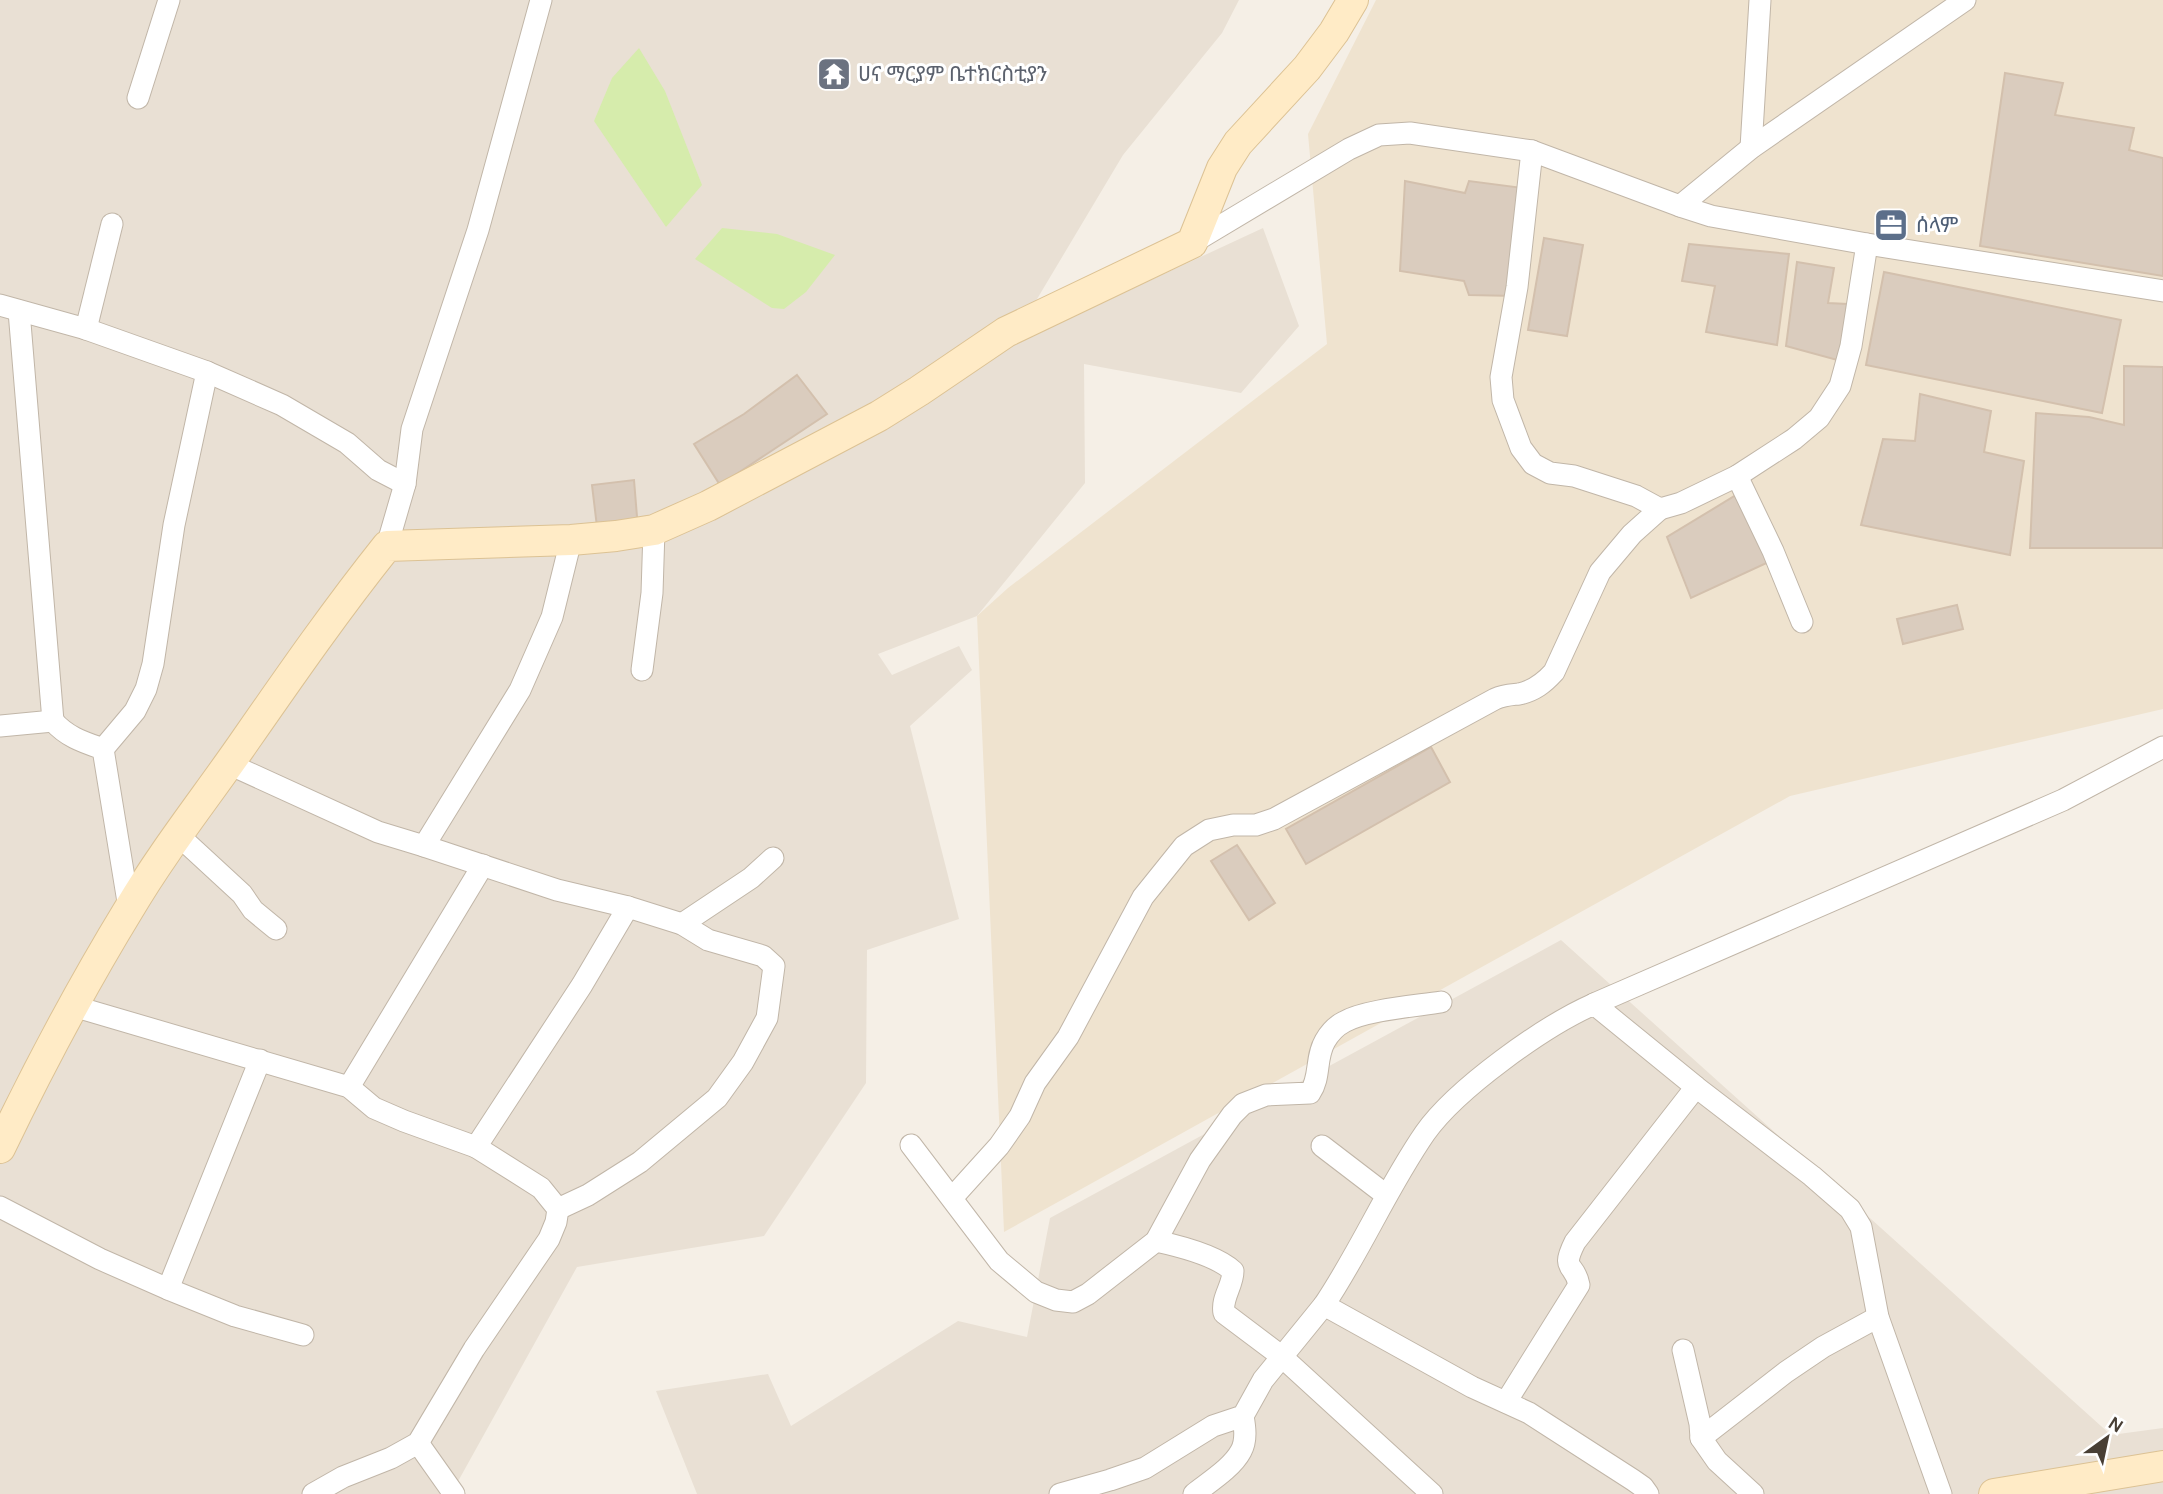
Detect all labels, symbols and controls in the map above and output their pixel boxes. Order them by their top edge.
temple icon: ሀና ማርያም ቤተክርስቲያን [815,55,853,93]
place label: ሀና ማርያም ቤተክርስቲያን [858,62,1047,86]
office icon: ሰላም [1872,206,1910,244]
place label: ሰላም [1916,213,1958,237]
north arrow [2072,1403,2142,1473]
text: N [2104,1412,2127,1438]

